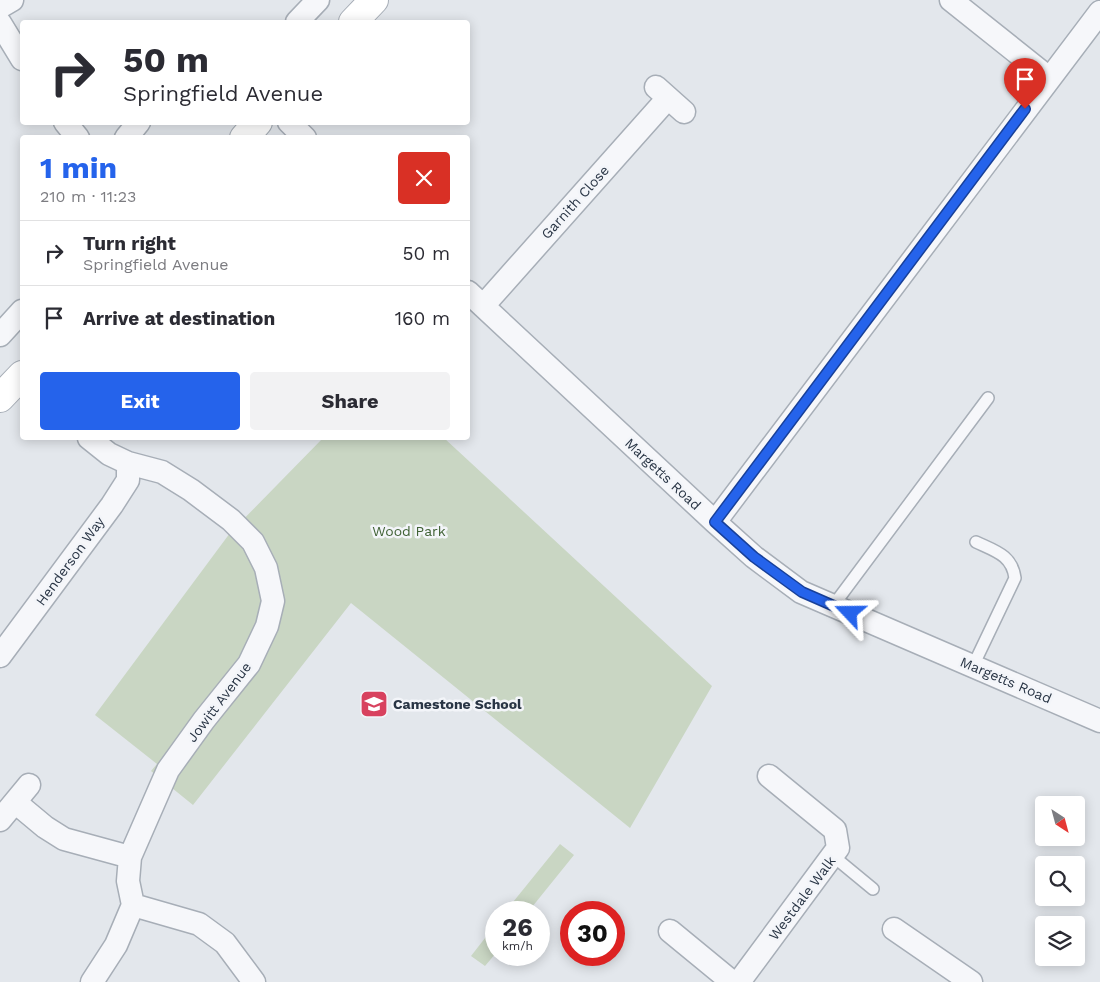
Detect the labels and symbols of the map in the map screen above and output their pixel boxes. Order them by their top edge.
pin [1004,58,1046,109]
street label: Garnith Close [538,162,612,242]
street label: Margetts Road [622,435,704,513]
street label: Henderson Way [32,513,108,608]
park label: Wood Park [372,523,446,539]
position arrow [823,586,875,638]
street label: Margetts Road [958,654,1054,706]
street label: Jowitt Avenue [184,659,254,745]
school or university icon: Camestone School [359,689,389,719]
place label: Camestone School [393,696,522,712]
north arrow [1035,796,1085,846]
street label: Westdale Walk [765,853,839,943]
speed limit sign: 30 [560,901,625,966]

